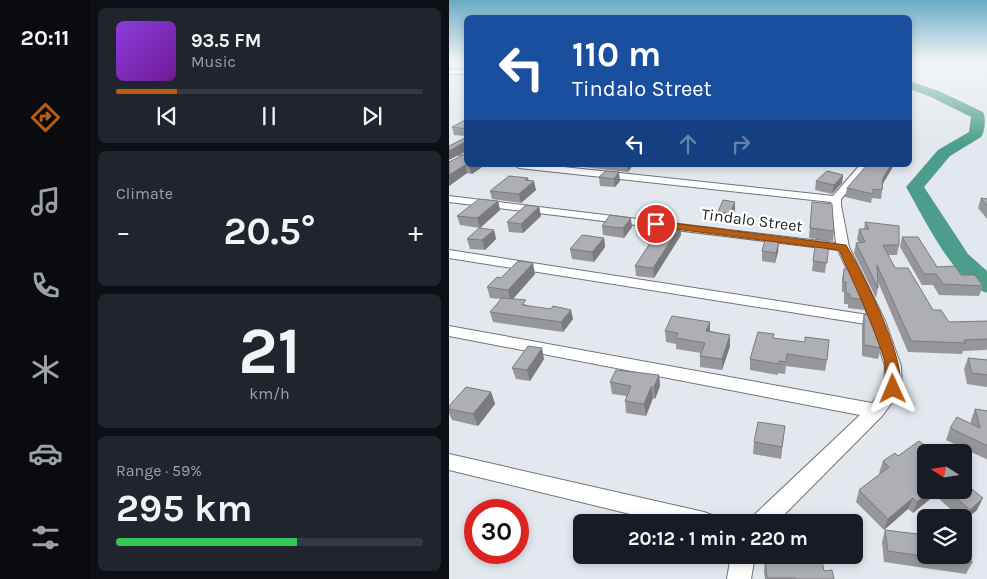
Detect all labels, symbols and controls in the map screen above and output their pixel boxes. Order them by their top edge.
text: 20:11 [21,25,69,51]
text: 93.5 FM [191,30,261,52]
text: 110 m [572,34,661,75]
icon: left [489,35,554,100]
text: Music [191,52,236,71]
text: Tindalo Street [572,76,712,102]
icon: directions [28,100,63,135]
icon: previous [153,102,181,130]
icon: pause [255,102,283,130]
icon: next [358,102,386,130]
icon: left [621,130,649,158]
icon: ahead [674,130,702,158]
icon: right [727,130,755,158]
icon: music [28,184,63,219]
text: Climate [116,184,173,203]
pin [635,203,677,245]
street label: Tindalo Street [700,204,804,236]
text: 20.5° [223,209,316,254]
icon: arrive [642,210,670,238]
text: − [116,215,131,248]
text: + [408,215,423,248]
icon: phone [28,268,63,303]
text: 21 [238,313,301,389]
icon: climate [28,352,63,387]
position arrow [866,362,918,414]
text: km/h [249,384,290,403]
icon: car [28,436,63,471]
north arrow [917,444,971,499]
map controls [917,444,972,564]
text: Range · 59% [116,461,202,480]
text: 295 km [116,486,252,531]
speed limit sign: 30 [464,499,529,564]
button: layers [917,509,972,564]
icon: filters [28,520,63,555]
text: 20:12 · 1 min · 220 m [628,528,808,550]

